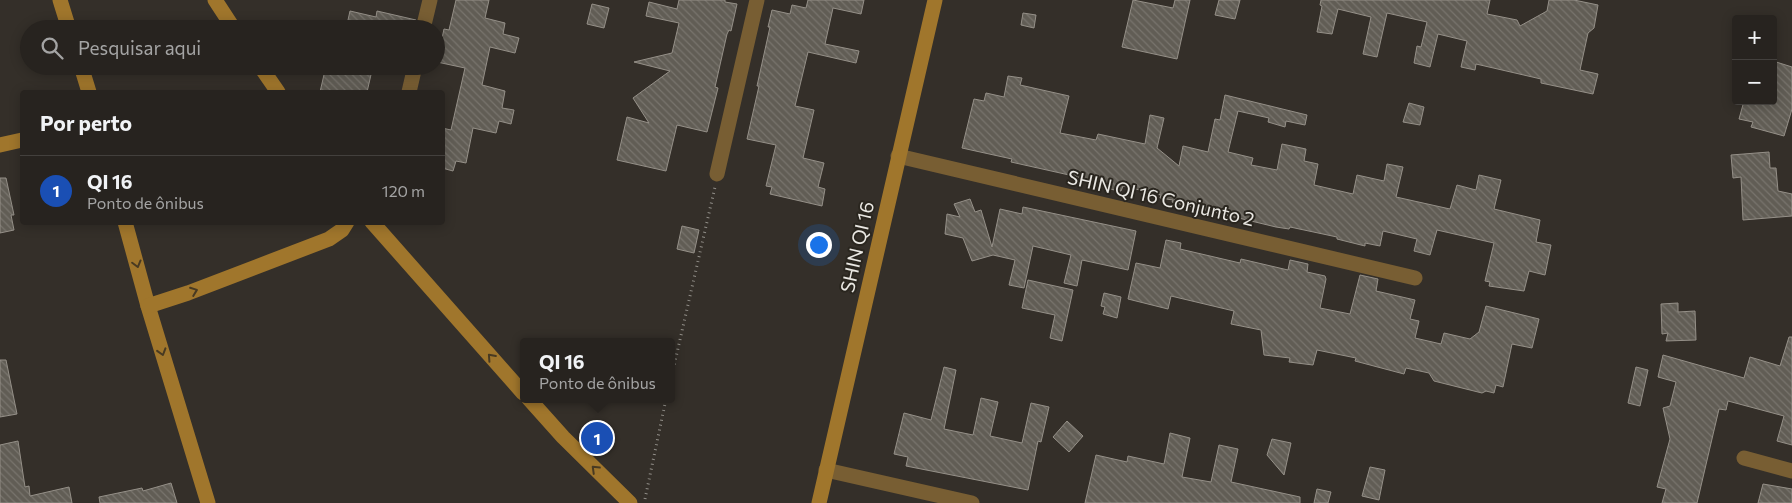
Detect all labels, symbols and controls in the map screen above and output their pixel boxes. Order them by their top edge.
map controls [1732,15,1777,105]
button: + [1732,15,1777,60]
search box [20,20,445,75]
icon: search [38,34,66,62]
text: Pesquisar aqui [78,36,201,59]
button: − [1732,60,1777,105]
text: Por perto [40,110,132,135]
street label: SHIN QI 16 Conjunto 2 [1065,165,1257,230]
text: QI 16 [87,170,132,193]
text: 1 [52,181,60,200]
text: 120 m [382,181,425,200]
text: Ponto de ônibus [87,193,204,212]
street label: SHIN QI 16 [835,199,878,295]
your location [806,232,832,258]
one-way arrow [131,260,141,268]
one-way arrow [189,287,198,297]
popup [520,338,675,403]
one-way arrow [156,348,166,356]
text: QI 16 [539,350,584,373]
one-way arrow [488,353,497,362]
text: Ponto de ônibus [539,373,656,392]
pin: 1 [581,419,613,457]
one-way arrow [592,466,601,475]

